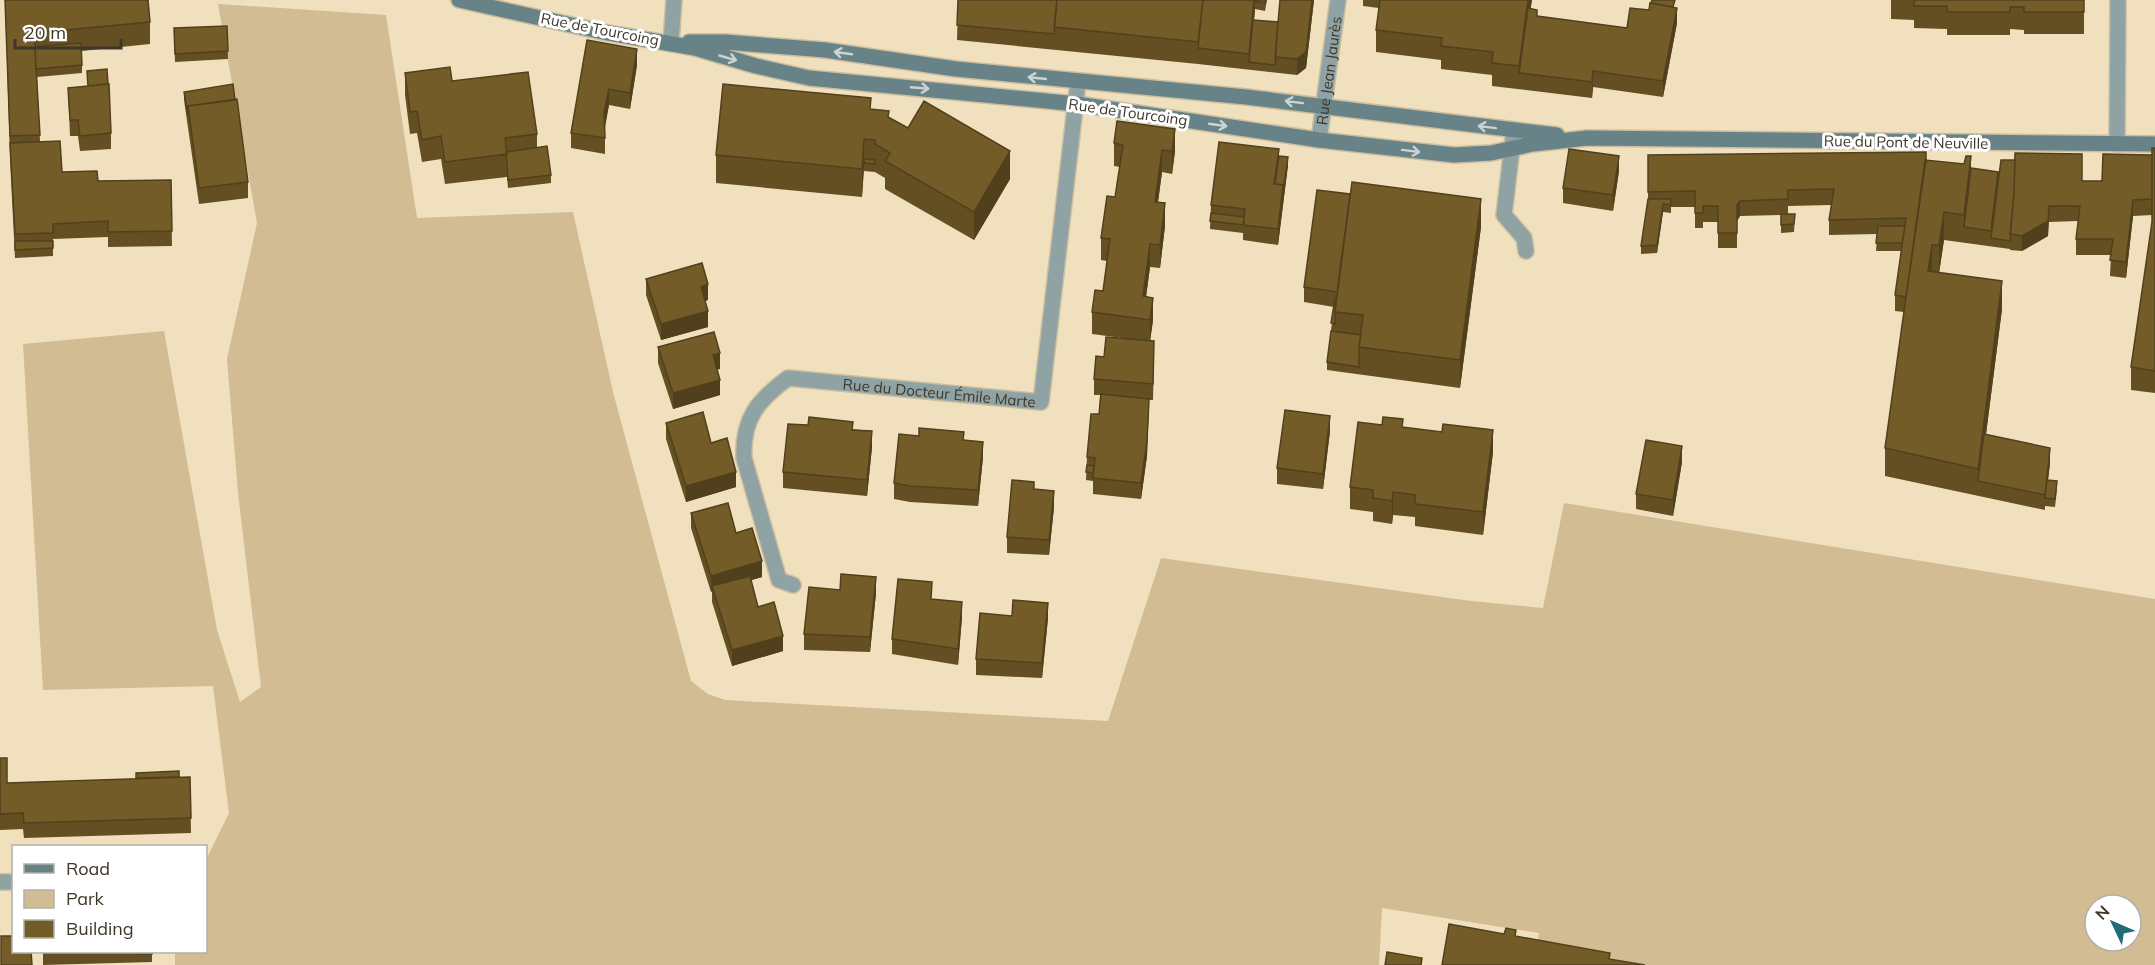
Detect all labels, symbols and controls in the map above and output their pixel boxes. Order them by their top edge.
street label: Rue de Tourcoing [539,8,661,50]
scale bar [15,12,122,50]
street label: Rue Jean Jaurès [1312,15,1345,126]
text: 20 m [24,21,66,44]
one-way arrow [834,47,854,58]
one-way arrow [718,53,737,64]
one-way arrow [1027,72,1047,83]
one-way arrow [910,83,930,94]
street label: Rue de Tourcoing [1067,94,1189,130]
one-way arrow [1284,96,1304,107]
one-way arrow [1207,120,1227,131]
one-way arrow [1478,121,1497,132]
street label: Rue du Pont de Neuville [1824,131,1988,153]
one-way arrow [1401,145,1420,156]
street label: Rue du Docteur Émile Marte [842,374,1037,411]
legend [12,845,207,953]
text: Road [66,857,110,880]
text: Park [66,887,105,910]
north arrow [2083,893,2143,953]
text: N [2091,901,2114,924]
text: Building [66,917,134,940]

